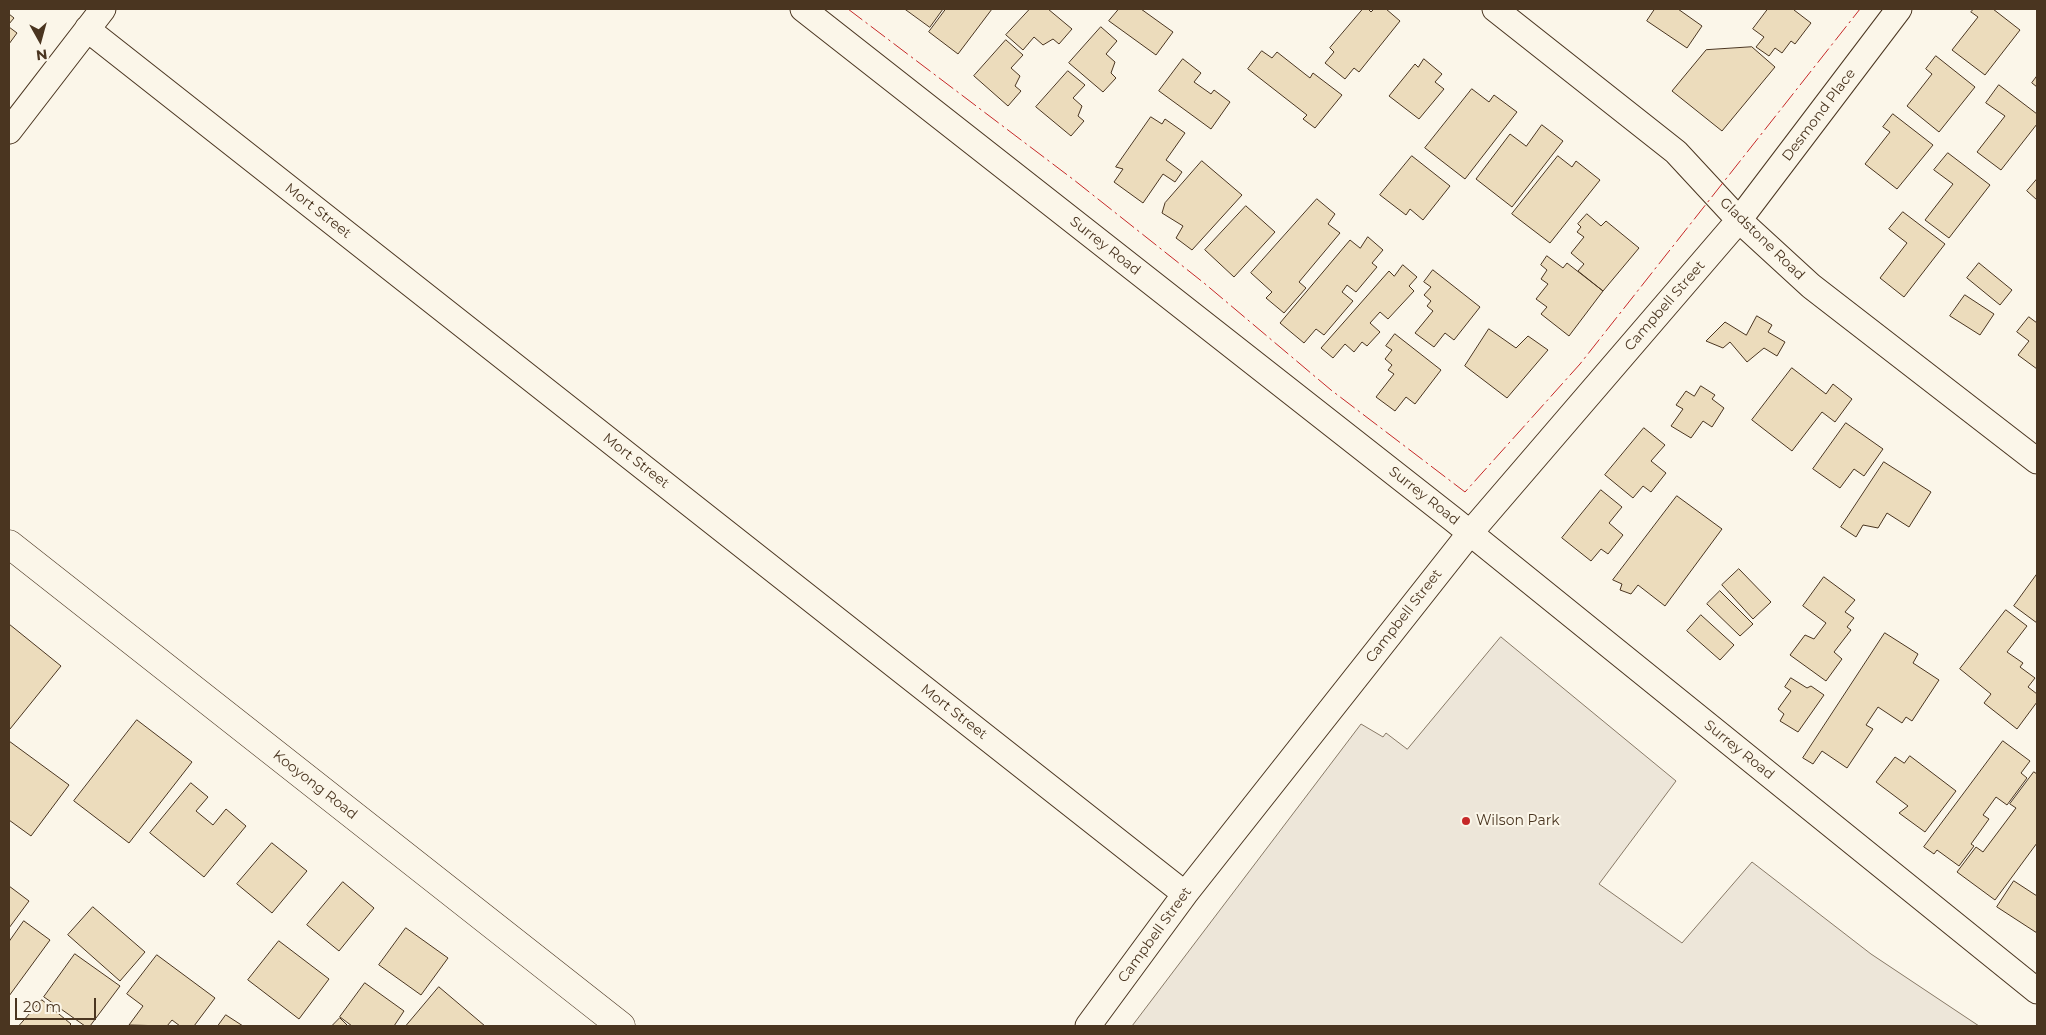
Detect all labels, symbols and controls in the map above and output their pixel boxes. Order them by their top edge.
north arrow [15,15,65,65]
text: N [35,45,49,65]
street label: Desmond Place [1779,65,1859,165]
street label: Mort Street [281,180,355,242]
street label: Gladstone Road [1716,194,1808,284]
street label: Surrey Road [1066,213,1144,279]
street label: Campbell Street [1621,258,1709,354]
street label: Mort Street [599,430,673,492]
street label: Surrey Road [1385,463,1463,529]
street label: Campbell Street [1362,566,1446,666]
street label: Mort Street [917,681,991,743]
street label: Surrey Road [1701,717,1777,783]
street label: Kooyong Road [269,747,361,823]
place label: Wilson Park [1476,813,1560,829]
marker: Wilson Park [1460,815,1472,827]
street label: Campbell Street [1115,884,1195,986]
scale bar [18,988,99,1020]
text: 20 m [23,997,61,1016]

